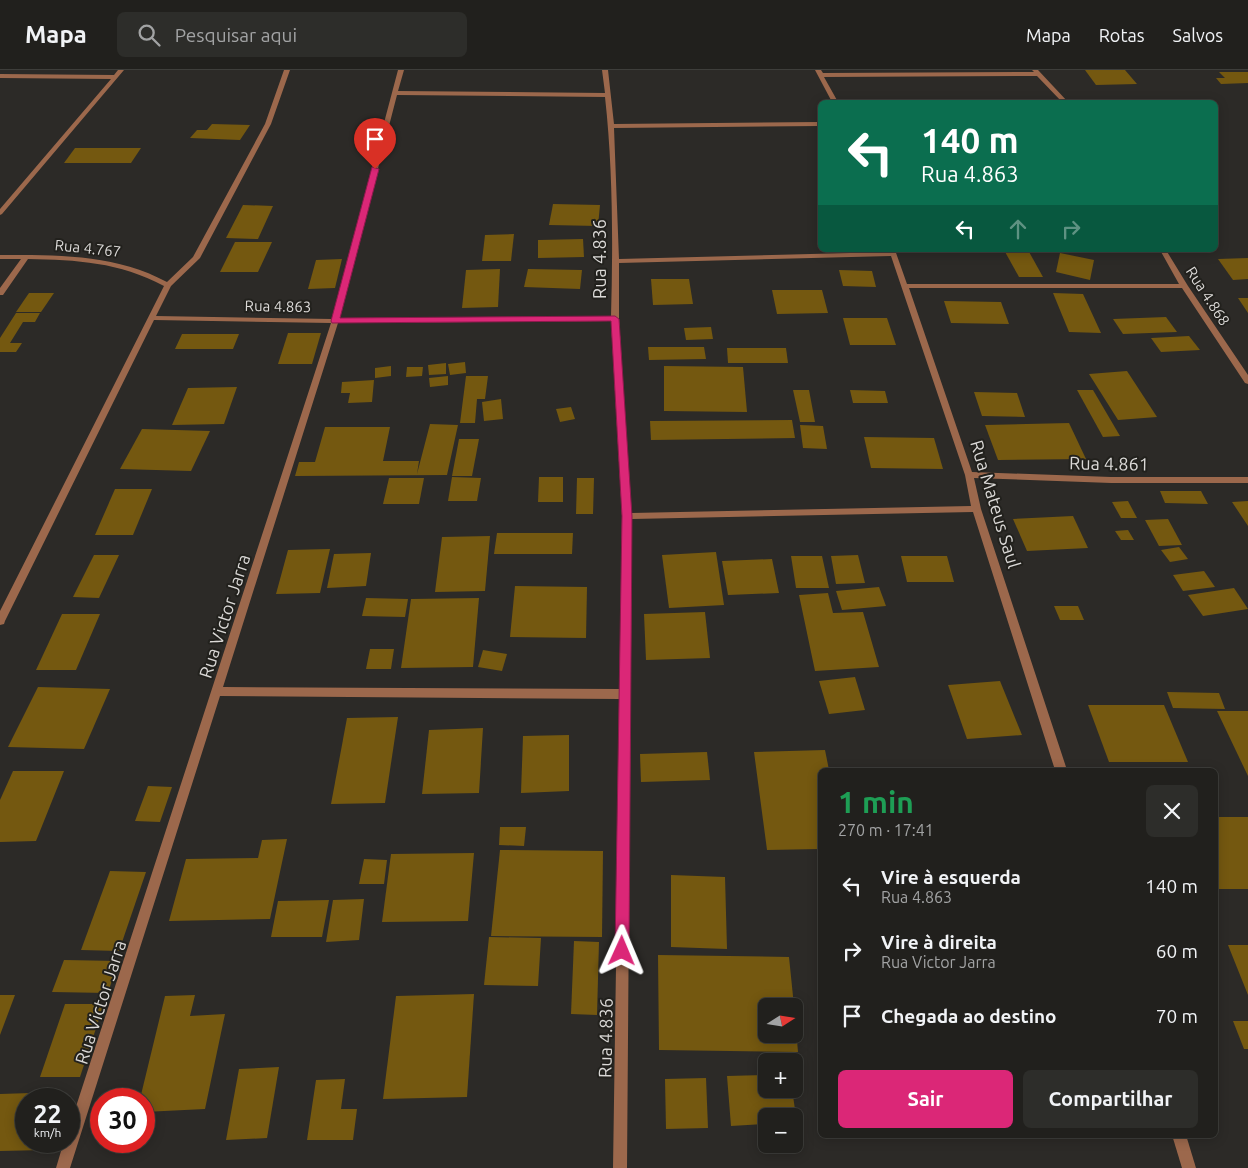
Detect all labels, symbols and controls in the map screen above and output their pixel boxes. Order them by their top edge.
search box [117,12,467,57]
text: Mapa [25,21,87,48]
icon: search [135,21,163,49]
text: Pesquisar aqui [175,24,297,46]
text: Mapa [1026,25,1071,45]
text: Rotas [1099,25,1145,45]
text: Salvos [1173,25,1223,45]
pin [354,118,396,169]
icon: left [838,120,903,185]
text: 140 m [921,120,1019,160]
icon: arrive [361,125,389,153]
text: Rua 4.863 [921,161,1019,186]
icon: left [951,215,979,243]
icon: ahead [1004,215,1032,243]
icon: right [1057,215,1085,243]
street label: Rua 4.836 [589,219,609,299]
street label: Rua 4.767 [54,236,122,260]
street label: Rua 4.868 [1183,263,1233,329]
street label: Rua 4.863 [245,297,311,315]
street label: Rua Mateus Saul [967,438,1025,571]
street label: Rua 4.861 [1069,452,1149,474]
street label: Rua Victor Jarra [195,552,253,680]
text: 1 min [838,785,914,819]
button: close [1146,785,1198,837]
text: 270 m · 17:41 [838,821,934,839]
text: Vire à esquerda [881,866,1021,888]
icon: left [838,872,866,900]
text: 140 m [1145,875,1198,897]
text: Rua 4.863 [881,888,952,906]
position arrow [595,924,647,976]
text: Vire à direita [881,931,997,953]
icon: right [838,937,866,965]
street label: Rua Victor Jarra [71,938,129,1066]
text: 60 m [1156,940,1198,962]
text: Rua Victor Jarra [881,953,996,971]
street label: Rua 4.836 [594,998,616,1078]
north arrow [758,998,802,1042]
map controls [758,998,803,1153]
icon: arrive [838,1002,866,1030]
text: Chegada ao destino [881,1005,1057,1027]
text: 70 m [1156,1005,1198,1027]
button: + [758,1053,803,1098]
button: Sair [838,1070,1013,1128]
button: Compartilhar [1023,1070,1198,1128]
speed limit sign: 30 [90,1088,155,1153]
text: 22 [33,1100,62,1128]
button: − [758,1108,803,1153]
text: km/h [34,1126,61,1139]

